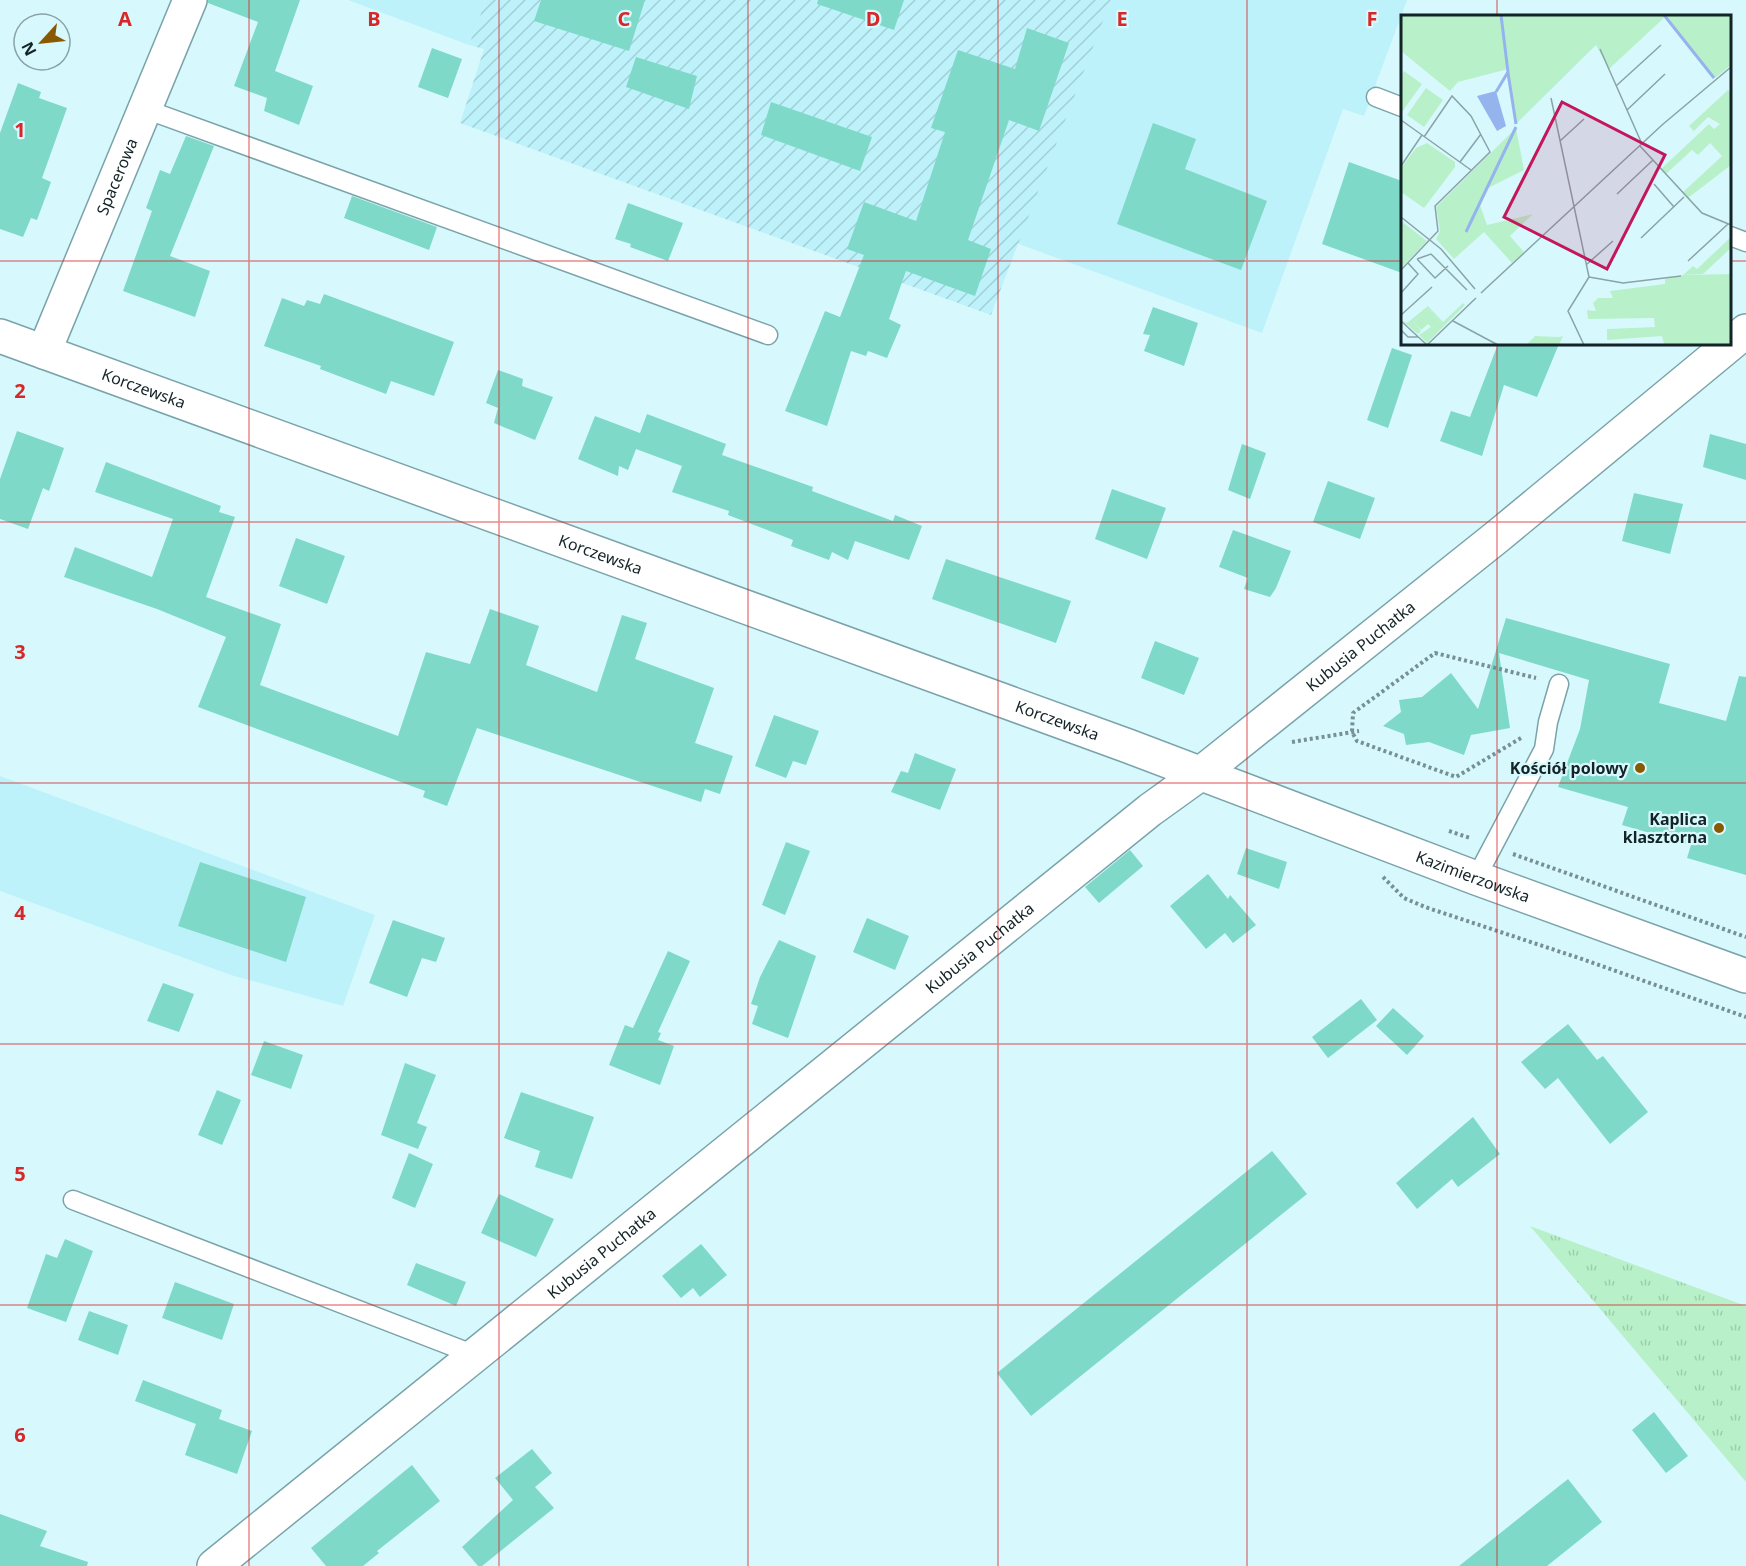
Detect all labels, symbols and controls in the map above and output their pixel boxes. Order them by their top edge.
text: A [118,5,132,32]
text: B [367,5,381,32]
text: C [618,5,631,32]
text: D [866,5,880,32]
text: E [1116,5,1128,32]
text: F [1367,5,1377,32]
north arrow [12,12,72,72]
inset map [1401,15,1731,345]
text: N [16,38,41,60]
text: 1 [14,116,26,143]
street label: Spacerowa [91,135,143,218]
street label: Korczewska [99,363,189,414]
text: 2 [14,377,26,404]
street label: Korczewska [556,529,645,580]
street label: Kubusia Puchatka [1301,596,1420,696]
text: 3 [14,638,26,665]
street label: Korczewska [1012,695,1102,746]
place label: Kościół polowy [1510,757,1629,779]
marker: Kościół polowy [1633,761,1647,775]
place label: Kaplica klasztorna [1623,808,1707,848]
marker: Kaplica klasztorna [1712,821,1726,835]
street label: Kazimierzowska [1413,845,1533,908]
street label: Kubusia Puchatka [920,897,1039,998]
text: 4 [14,899,26,926]
text: 5 [14,1160,26,1187]
street label: Kubusia Puchatka [542,1202,660,1304]
text: 6 [14,1421,26,1448]

